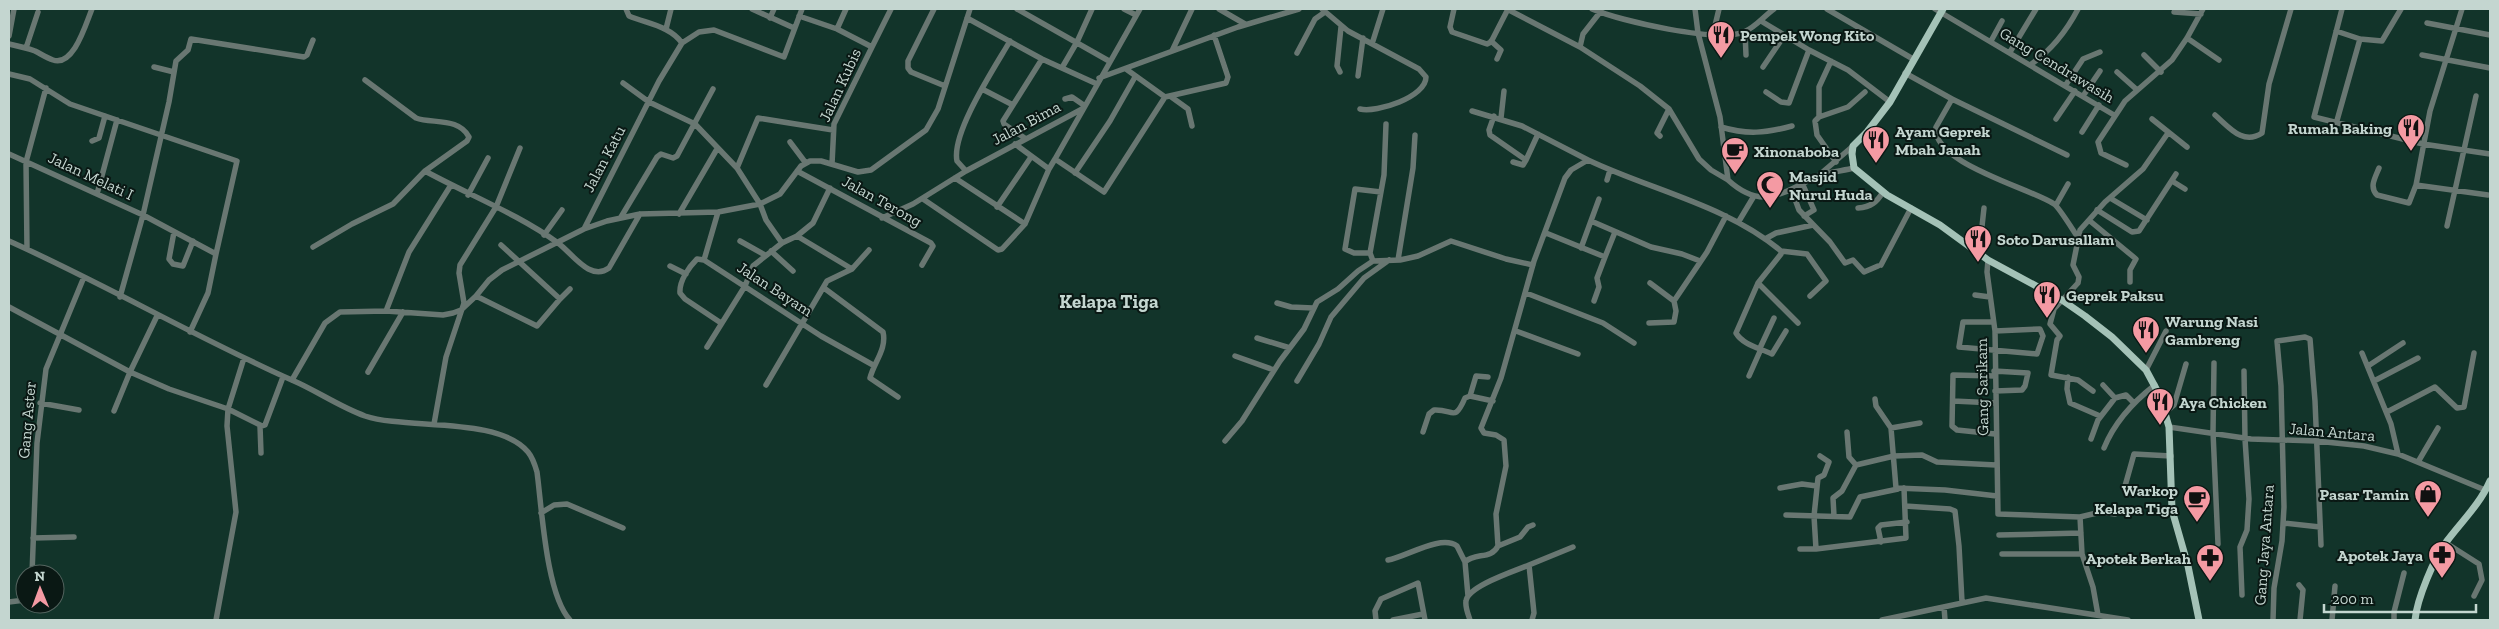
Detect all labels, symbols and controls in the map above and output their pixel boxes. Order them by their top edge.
restaurant icon: Pempek Wong Kito [1706,20,1736,59]
street label: Gang Cendrawasih [1996,23,2118,107]
place label: Pempek Wong Kito [1740,26,1875,45]
street label: Jalan Kubis [815,45,865,125]
street label: Jalan Bima [988,97,1064,149]
restaurant icon: Rumah Baking [2396,113,2426,152]
place label: Rumah Baking [2288,119,2392,138]
place label: Ayam Geprek Mbah Janah [1895,122,1990,159]
street label: Jalan Katu [579,123,629,195]
restaurant icon: Ayam Geprek Mbah Janah [1861,125,1891,164]
cafe icon: Xinonaboba [1720,136,1750,175]
place label: Xinonaboba [1754,142,1839,161]
street label: Jalan Melati I [45,148,137,204]
place label: Masjid Nurul Huda [1789,167,1873,204]
mosque icon: Masjid Nurul Huda [1755,170,1785,209]
street label: Jalan Terong [839,171,925,231]
restaurant icon: Soto Darusallam [1963,224,1993,263]
place label: Soto Darusallam [1997,230,2114,249]
street label: Jalan Bayam [734,258,816,321]
restaurant icon: Geprek Paksu [2032,280,2062,319]
place label: Geprek Paksu [2066,286,2164,305]
district label: Kelapa Tiga [1059,290,1159,313]
place label: Warung Nasi Gambreng [2165,312,2258,349]
restaurant icon: Warung Nasi Gambreng [2131,315,2161,354]
street label: Gang Sarikam [1972,338,1992,436]
street label: Gang Aster [14,380,40,459]
restaurant icon: Aya Chicken [2145,387,2175,426]
place label: Aya Chicken [2179,393,2267,412]
street label: Jalan Antara [2288,419,2376,445]
shop icon: Pasar Tamin [2413,479,2443,518]
place label: Warkop Kelapa Tiga [2094,481,2178,518]
cafe icon: Warkop Kelapa Tiga [2182,484,2212,523]
street label: Gang Jaya Antara [2250,484,2278,606]
place label: Pasar Tamin [2320,485,2409,504]
pharmacy icon: Apotek Jaya [2427,540,2457,579]
pharmacy icon: Apotek Berkah [2195,543,2225,582]
place label: Apotek Jaya [2337,546,2423,565]
place label: Apotek Berkah [2086,549,2192,568]
north arrow [15,564,65,614]
text: N [34,568,46,585]
scale bar [2324,582,2476,614]
text: 200 m [2332,590,2373,608]

